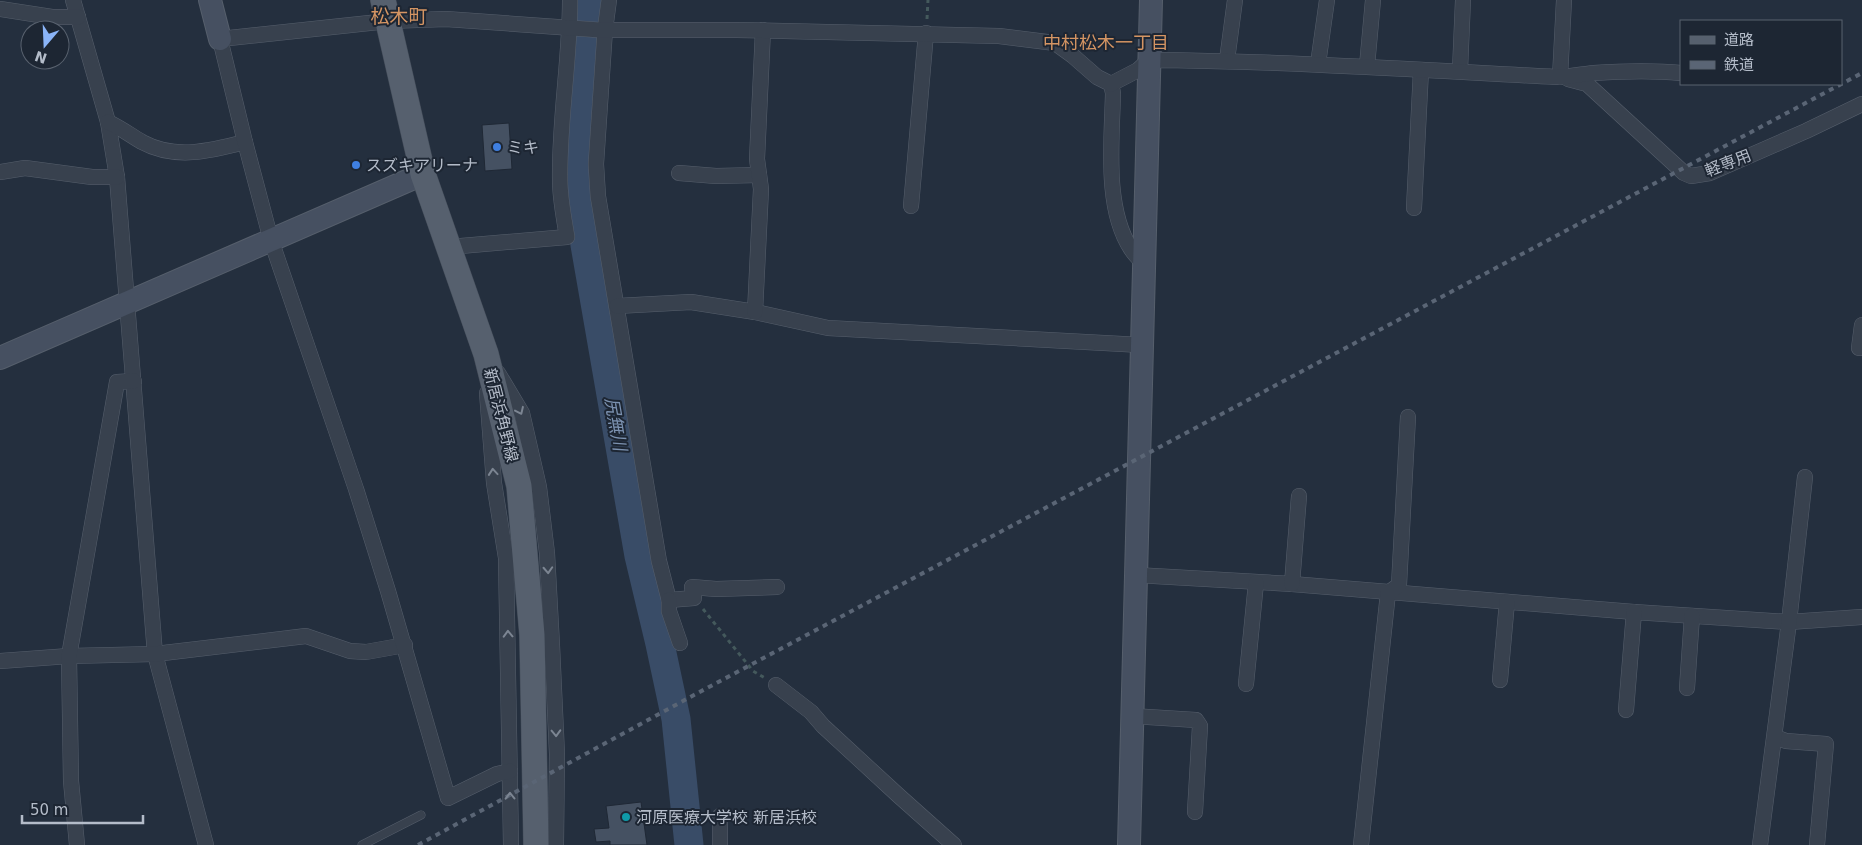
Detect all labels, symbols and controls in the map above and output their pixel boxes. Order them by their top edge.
district label: 松木町 [370,5,428,27]
north arrow [20,20,70,70]
legend [1680,20,1842,85]
text: 道路 [1724,31,1754,49]
district label: 中村松木一丁目 [1043,32,1169,53]
text: N [33,48,49,67]
text: 鉄道 [1724,56,1754,74]
place label: ミキ [507,138,539,157]
marker: ミキ [491,141,503,153]
street label: 軽専用 [1702,146,1754,180]
place label: スズキアリーナ [366,156,478,175]
marker: スズキアリーナ [350,159,362,171]
street label: 新居浜角野線 [480,366,522,464]
water label: 尻無川 [601,396,631,454]
one-way arrow [514,406,524,415]
one-way arrow [487,468,498,476]
one-way arrow [543,567,554,575]
one-way arrow [503,630,513,638]
one-way arrow [550,729,561,737]
scale bar [22,792,144,824]
one-way arrow [505,792,516,800]
text: 50 m [30,801,68,819]
place label: 河原医療大学校 新居浜校 [636,808,817,827]
marker: 河原医療大学校 新居浜校 [620,811,632,823]

